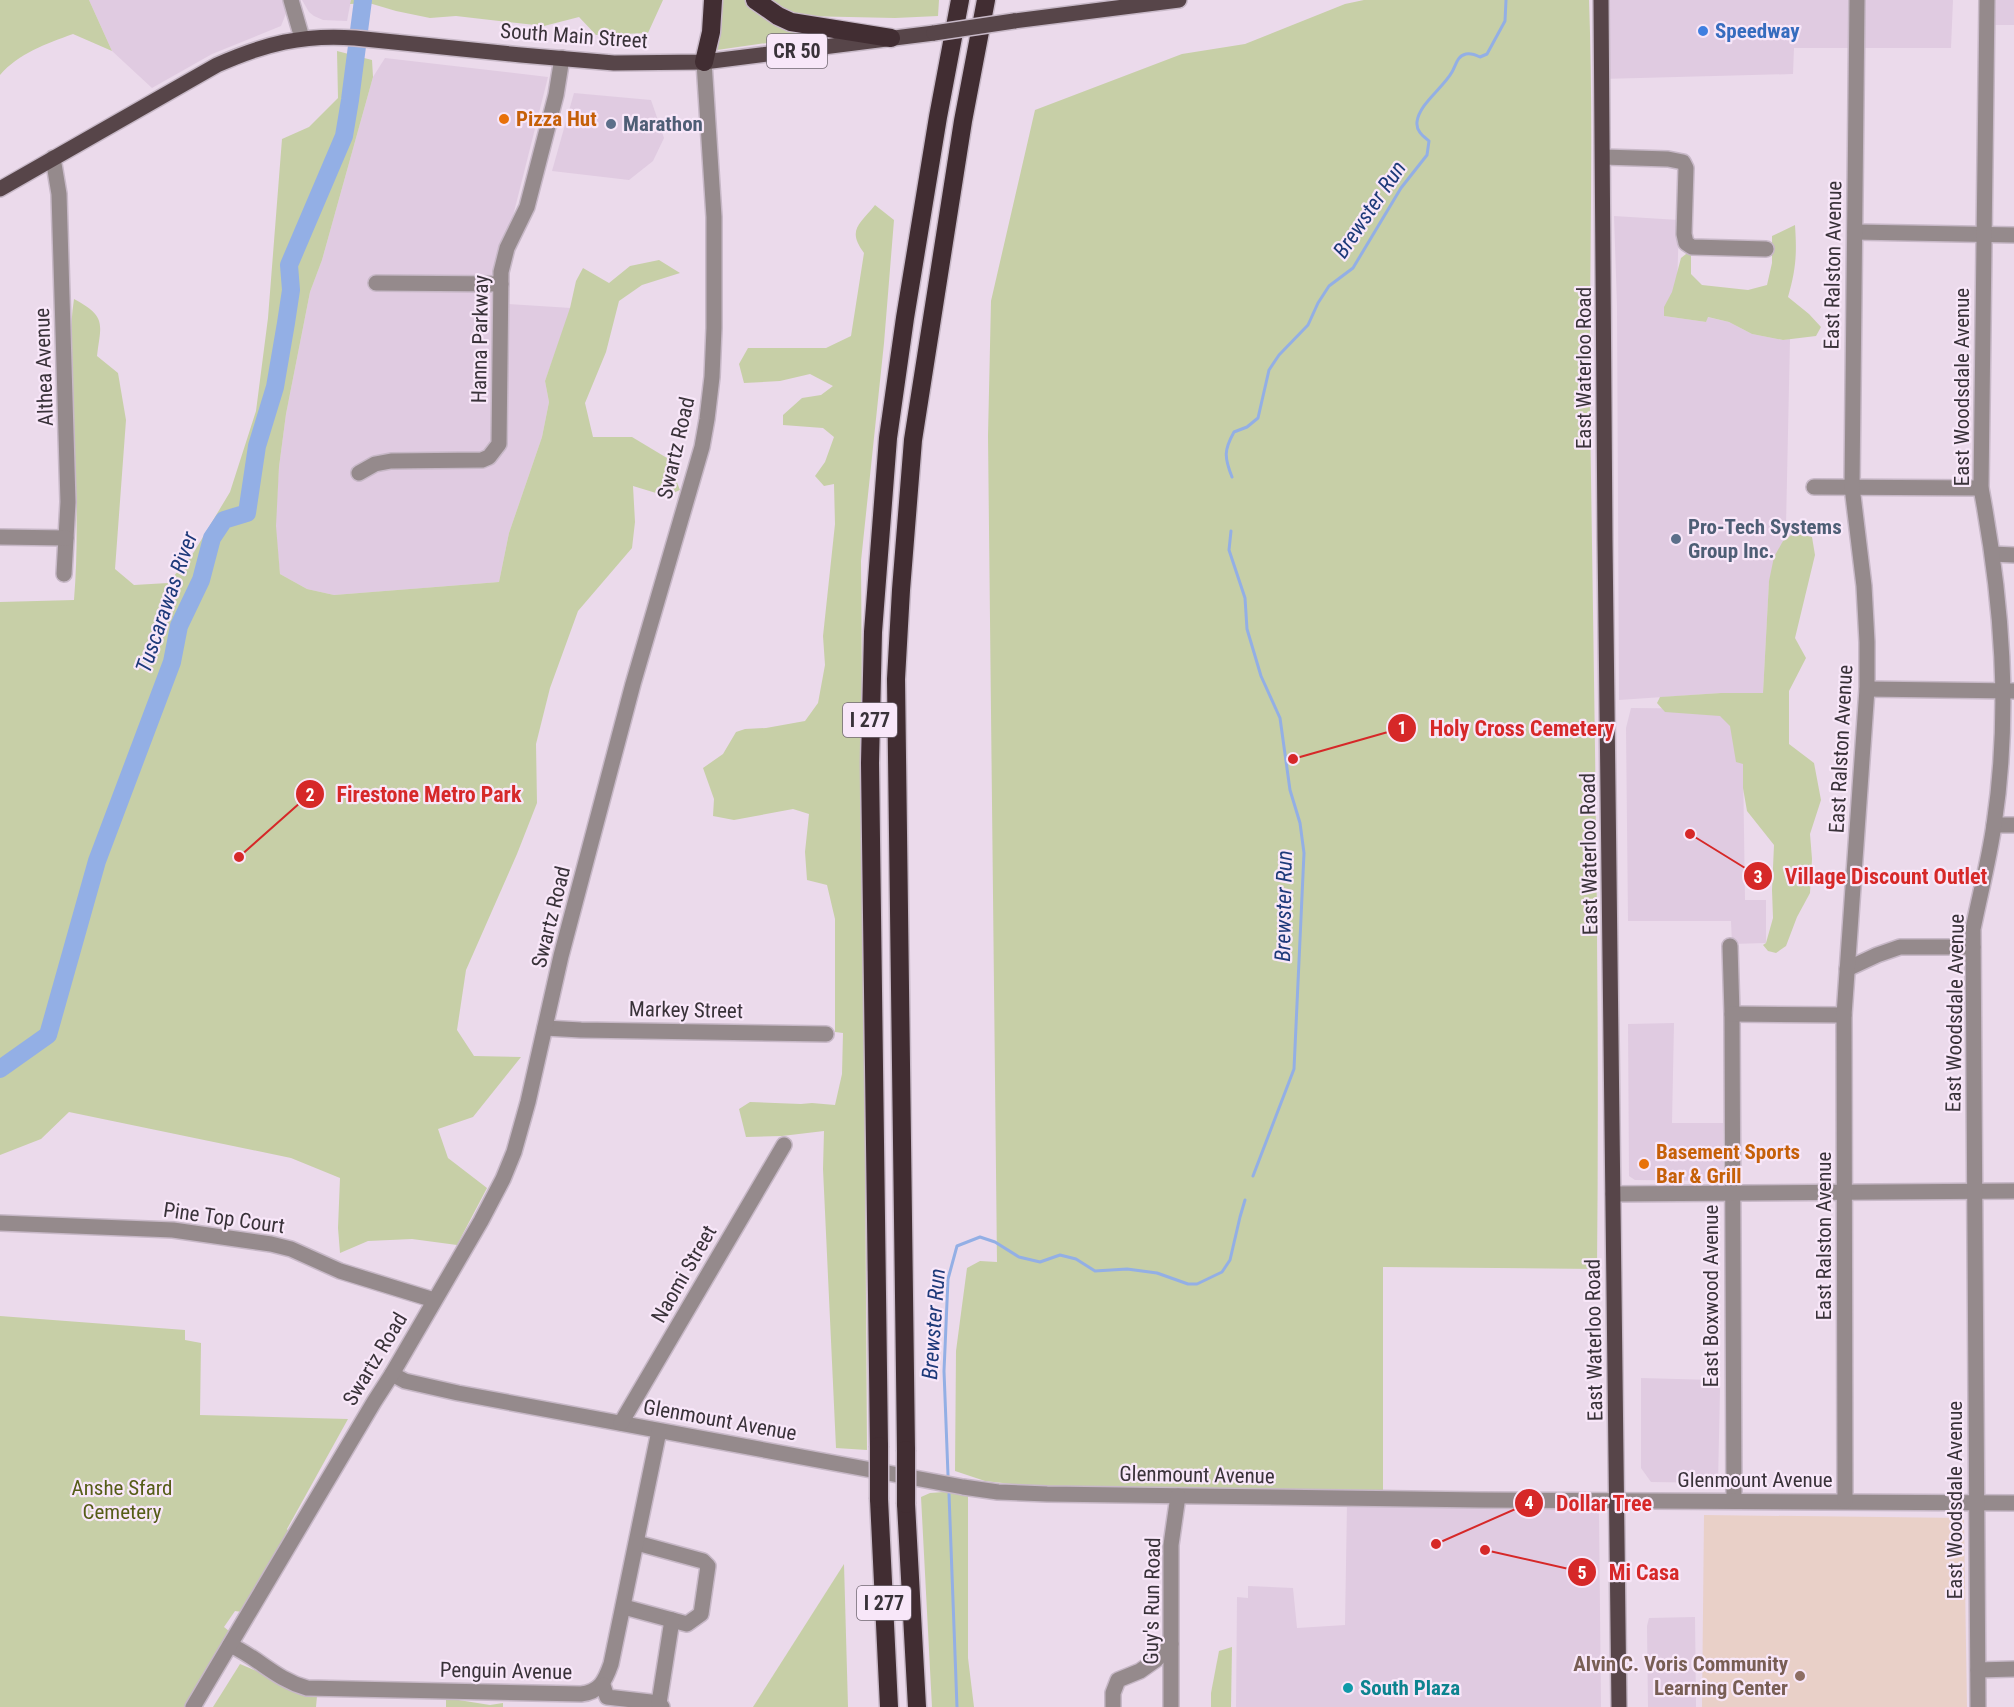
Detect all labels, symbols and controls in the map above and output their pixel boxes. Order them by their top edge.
street label: South Main Street [499,19,649,53]
place label: Speedway [1715,19,1800,43]
marker: Speedway [1696,24,1710,38]
road number: CR 50 [767,34,827,68]
place label: Pizza Hut [516,107,597,131]
marker: Pizza Hut [497,112,511,126]
place label: Marathon [623,112,703,136]
marker: Marathon [604,117,618,131]
water label: Brewster Run [1328,156,1411,262]
street label: East Ralston Avenue [1820,180,1846,350]
street label: Hanna Parkway [467,275,493,403]
street label: East Waterloo Road [1572,287,1596,449]
street label: East Woodsdale Avenue [1950,288,1974,486]
street label: Althea Avenue [30,307,58,427]
street label: Swartz Road [653,395,699,501]
place label: Pro-Tech Systems Group Inc. [1688,515,1842,563]
water label: Tuscarawas River [131,528,202,676]
marker: Pro-Tech Systems Group Inc. [1669,532,1683,546]
street label: East Ralston Avenue [1825,664,1857,834]
road number: I 277 [843,703,897,737]
callout: Holy Cross Cemetery [1387,708,1626,748]
text: Holy Cross Cemetery [1430,716,1615,741]
text: 1 [1397,717,1407,738]
street label: East Waterloo Road [1576,773,1602,935]
callout: Firestone Metro Park [295,774,533,814]
text: Firestone Metro Park [337,782,522,807]
text: 2 [305,784,315,805]
water label: Brewster Run [1270,850,1297,962]
callout: Village Discount Outlet [1743,856,2000,896]
street label: Swartz Road [527,864,575,970]
text: Village Discount Outlet [1785,864,1988,889]
text: 3 [1753,866,1763,887]
street label: East Woodsdale Avenue [1941,914,1969,1112]
street label: Markey Street [629,997,743,1023]
place label: Basement Sports Bar & Grill [1656,1140,1800,1188]
street label: East Ralston Avenue [1812,1151,1836,1320]
marker: Basement Sports Bar & Grill [1637,1157,1651,1171]
street label: Pine Top Court [162,1198,286,1238]
street label: East Boxwood Avenue [1699,1205,1723,1387]
street label: Naomi Street [647,1221,721,1327]
street label: East Waterloo Road [1581,1259,1607,1421]
water label: Brewster Run [917,1268,950,1380]
street label: Swartz Road [338,1308,412,1410]
street label: Glenmount Avenue [641,1395,799,1445]
street label: East Woodsdale Avenue [1943,1401,1967,1599]
street label: Glenmount Avenue [1119,1462,1275,1488]
street label: Glenmount Avenue [1677,1468,1833,1492]
park label: Anshe Sfard Cemetery [72,1476,172,1524]
callout: Dollar Tree [1514,1483,1664,1523]
text: Dollar Tree [1556,1491,1652,1516]
text: 4 [1524,1492,1534,1513]
street label: Guy's Run Road [1139,1537,1165,1665]
callout: Mi Casa [1567,1552,1691,1592]
text: Mi Casa [1609,1560,1679,1585]
text: 5 [1577,1562,1587,1583]
road number: I 277 [857,1586,911,1620]
place label: Alvin C. Voris Community Learning Center [1573,1652,1789,1700]
street label: Penguin Avenue [440,1658,573,1684]
marker: Alvin C. Voris Community Learning Center [1793,1669,1807,1683]
place label: South Plaza [1360,1676,1460,1700]
marker: South Plaza [1341,1681,1355,1695]

